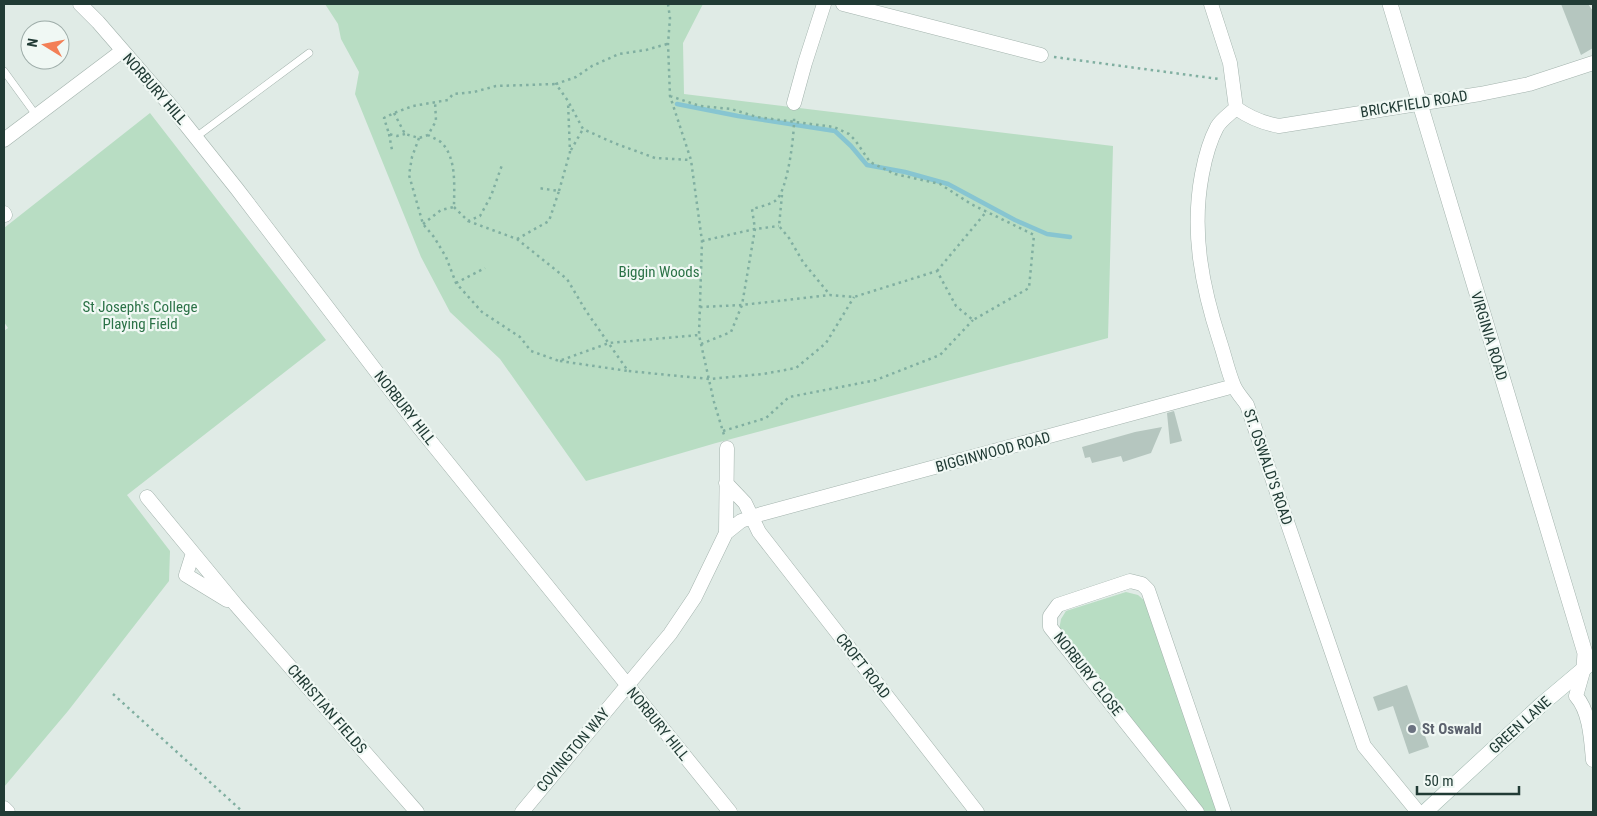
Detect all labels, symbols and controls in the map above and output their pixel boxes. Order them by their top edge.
north arrow [20,20,70,70]
text: N [24,37,41,48]
street label: NORBURY HILL [119,49,191,129]
street label: BRICKFIELD ROAD [1359,87,1469,121]
park label: Biggin Woods [618,263,700,281]
street label: VIRGINIA ROAD [1467,289,1511,383]
park label: St Joseph's College Playing Field [83,298,197,333]
street label: NORBURY HILL [370,367,440,449]
street label: ST. OSWALD'S ROAD [1240,407,1296,527]
street label: BIGGINWOOD ROAD [934,428,1052,476]
street label: NORBURY CLOSE [1050,629,1126,719]
street label: CROFT ROAD [832,630,894,702]
street label: CHRISTIAN FIELDS [283,661,371,757]
street label: NORBURY HILL [623,684,693,764]
street label: GREEN LANE [1485,692,1555,758]
street label: COVINGTON WAY [533,704,613,796]
place label: St Oswald [1422,720,1482,738]
marker: St Oswald [1406,723,1418,735]
scale bar [1417,764,1520,796]
text: 50 m [1424,772,1454,790]

